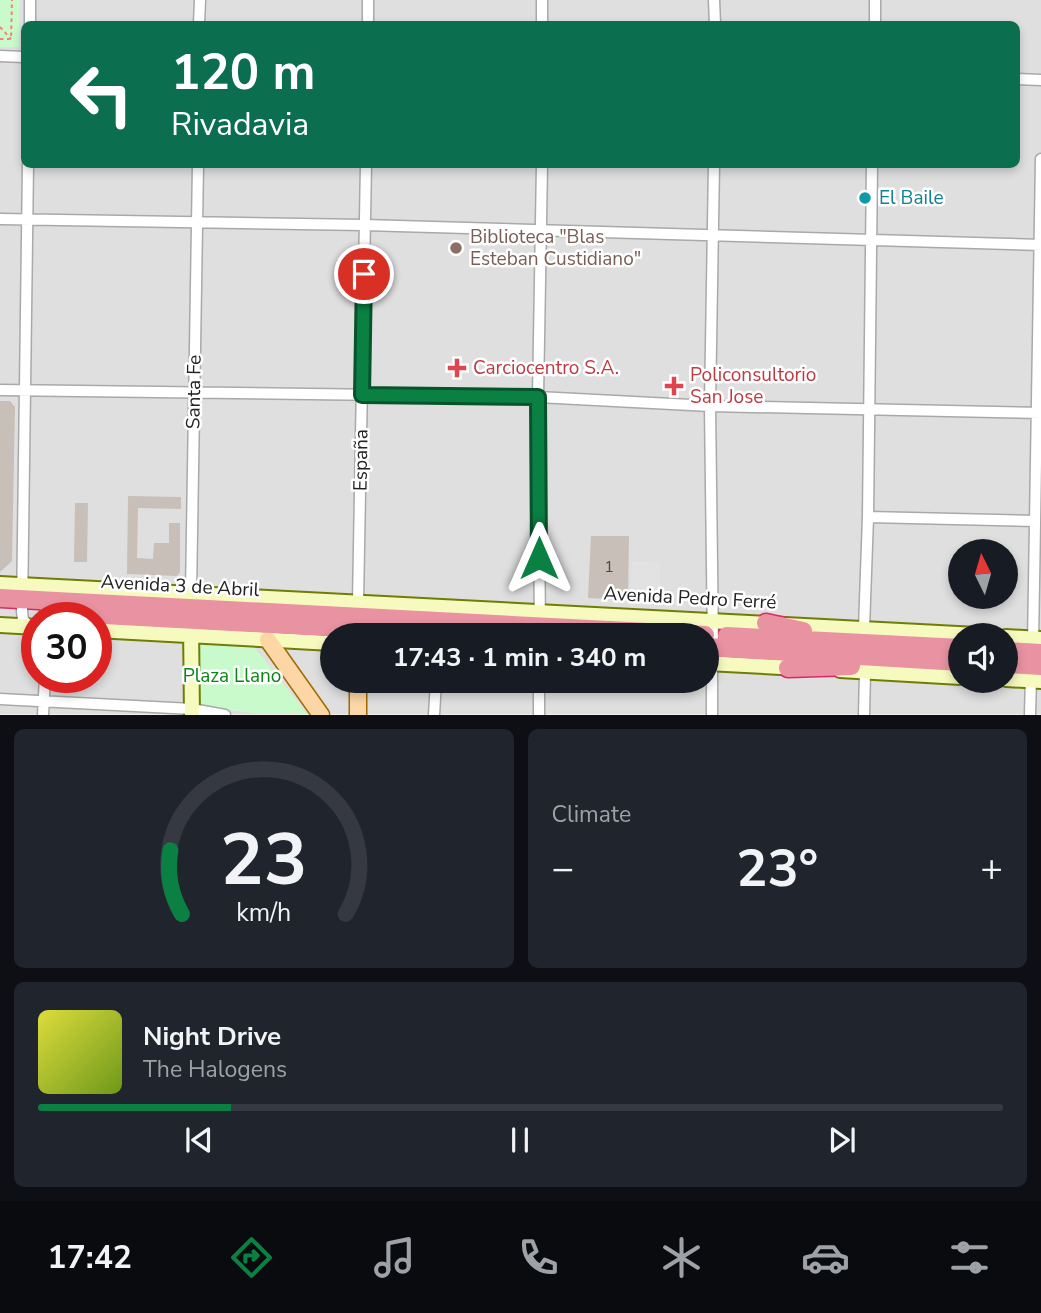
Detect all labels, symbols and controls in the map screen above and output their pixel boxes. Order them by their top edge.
text: 120 m [171,39,315,106]
icon: left [56,49,147,140]
text: Rivadavia [171,103,309,146]
place label: El Baile [879,185,944,211]
marker: El Baile [857,190,873,206]
place label: Biblioteca "Blas Esteban Custidiano" [470,224,641,272]
marker: Biblioteca "Blas Esteban Custidiano" [448,240,464,256]
pin [334,244,394,304]
icon: arrive [345,255,383,293]
street label: Santa Fe [180,355,208,429]
place label: Carciocentro S.A. [473,355,619,381]
marker: Carciocentro S.A. [447,358,467,378]
place label: Policonsultorio San Jose [690,362,816,410]
marker: Policonsultorio San Jose [664,376,684,396]
street label: España [347,429,375,491]
position arrow [502,521,576,595]
north arrow [948,539,1018,609]
map controls [948,539,1018,693]
house number: 1 [604,556,614,578]
street label: Avenida 3 de Abril [100,569,260,603]
street label: Avenida Pedro Ferré [603,580,777,616]
speed limit sign: 30 [21,602,112,693]
button: sound [948,623,1018,693]
text: 17:43 · 1 min · 340 m [393,640,646,675]
park label: Plaza Llano [183,663,281,689]
text: Climate [552,799,631,830]
text: 23 [220,811,307,911]
text: 23° [736,833,818,904]
text: − [552,843,574,894]
text: + [980,843,1003,894]
text: km/h [236,896,291,930]
text: Night Drive [143,1019,281,1054]
text: The Halogens [143,1054,287,1085]
icon: previous [180,1121,218,1159]
icon: pause [501,1121,539,1159]
icon: next [823,1121,861,1159]
icon: directions [227,1233,276,1282]
icon: music [370,1233,419,1282]
icon: phone [514,1233,563,1282]
icon: climate [657,1233,706,1282]
icon: car [801,1233,850,1282]
icon: filters [945,1233,994,1282]
text: 17:42 [47,1236,132,1279]

